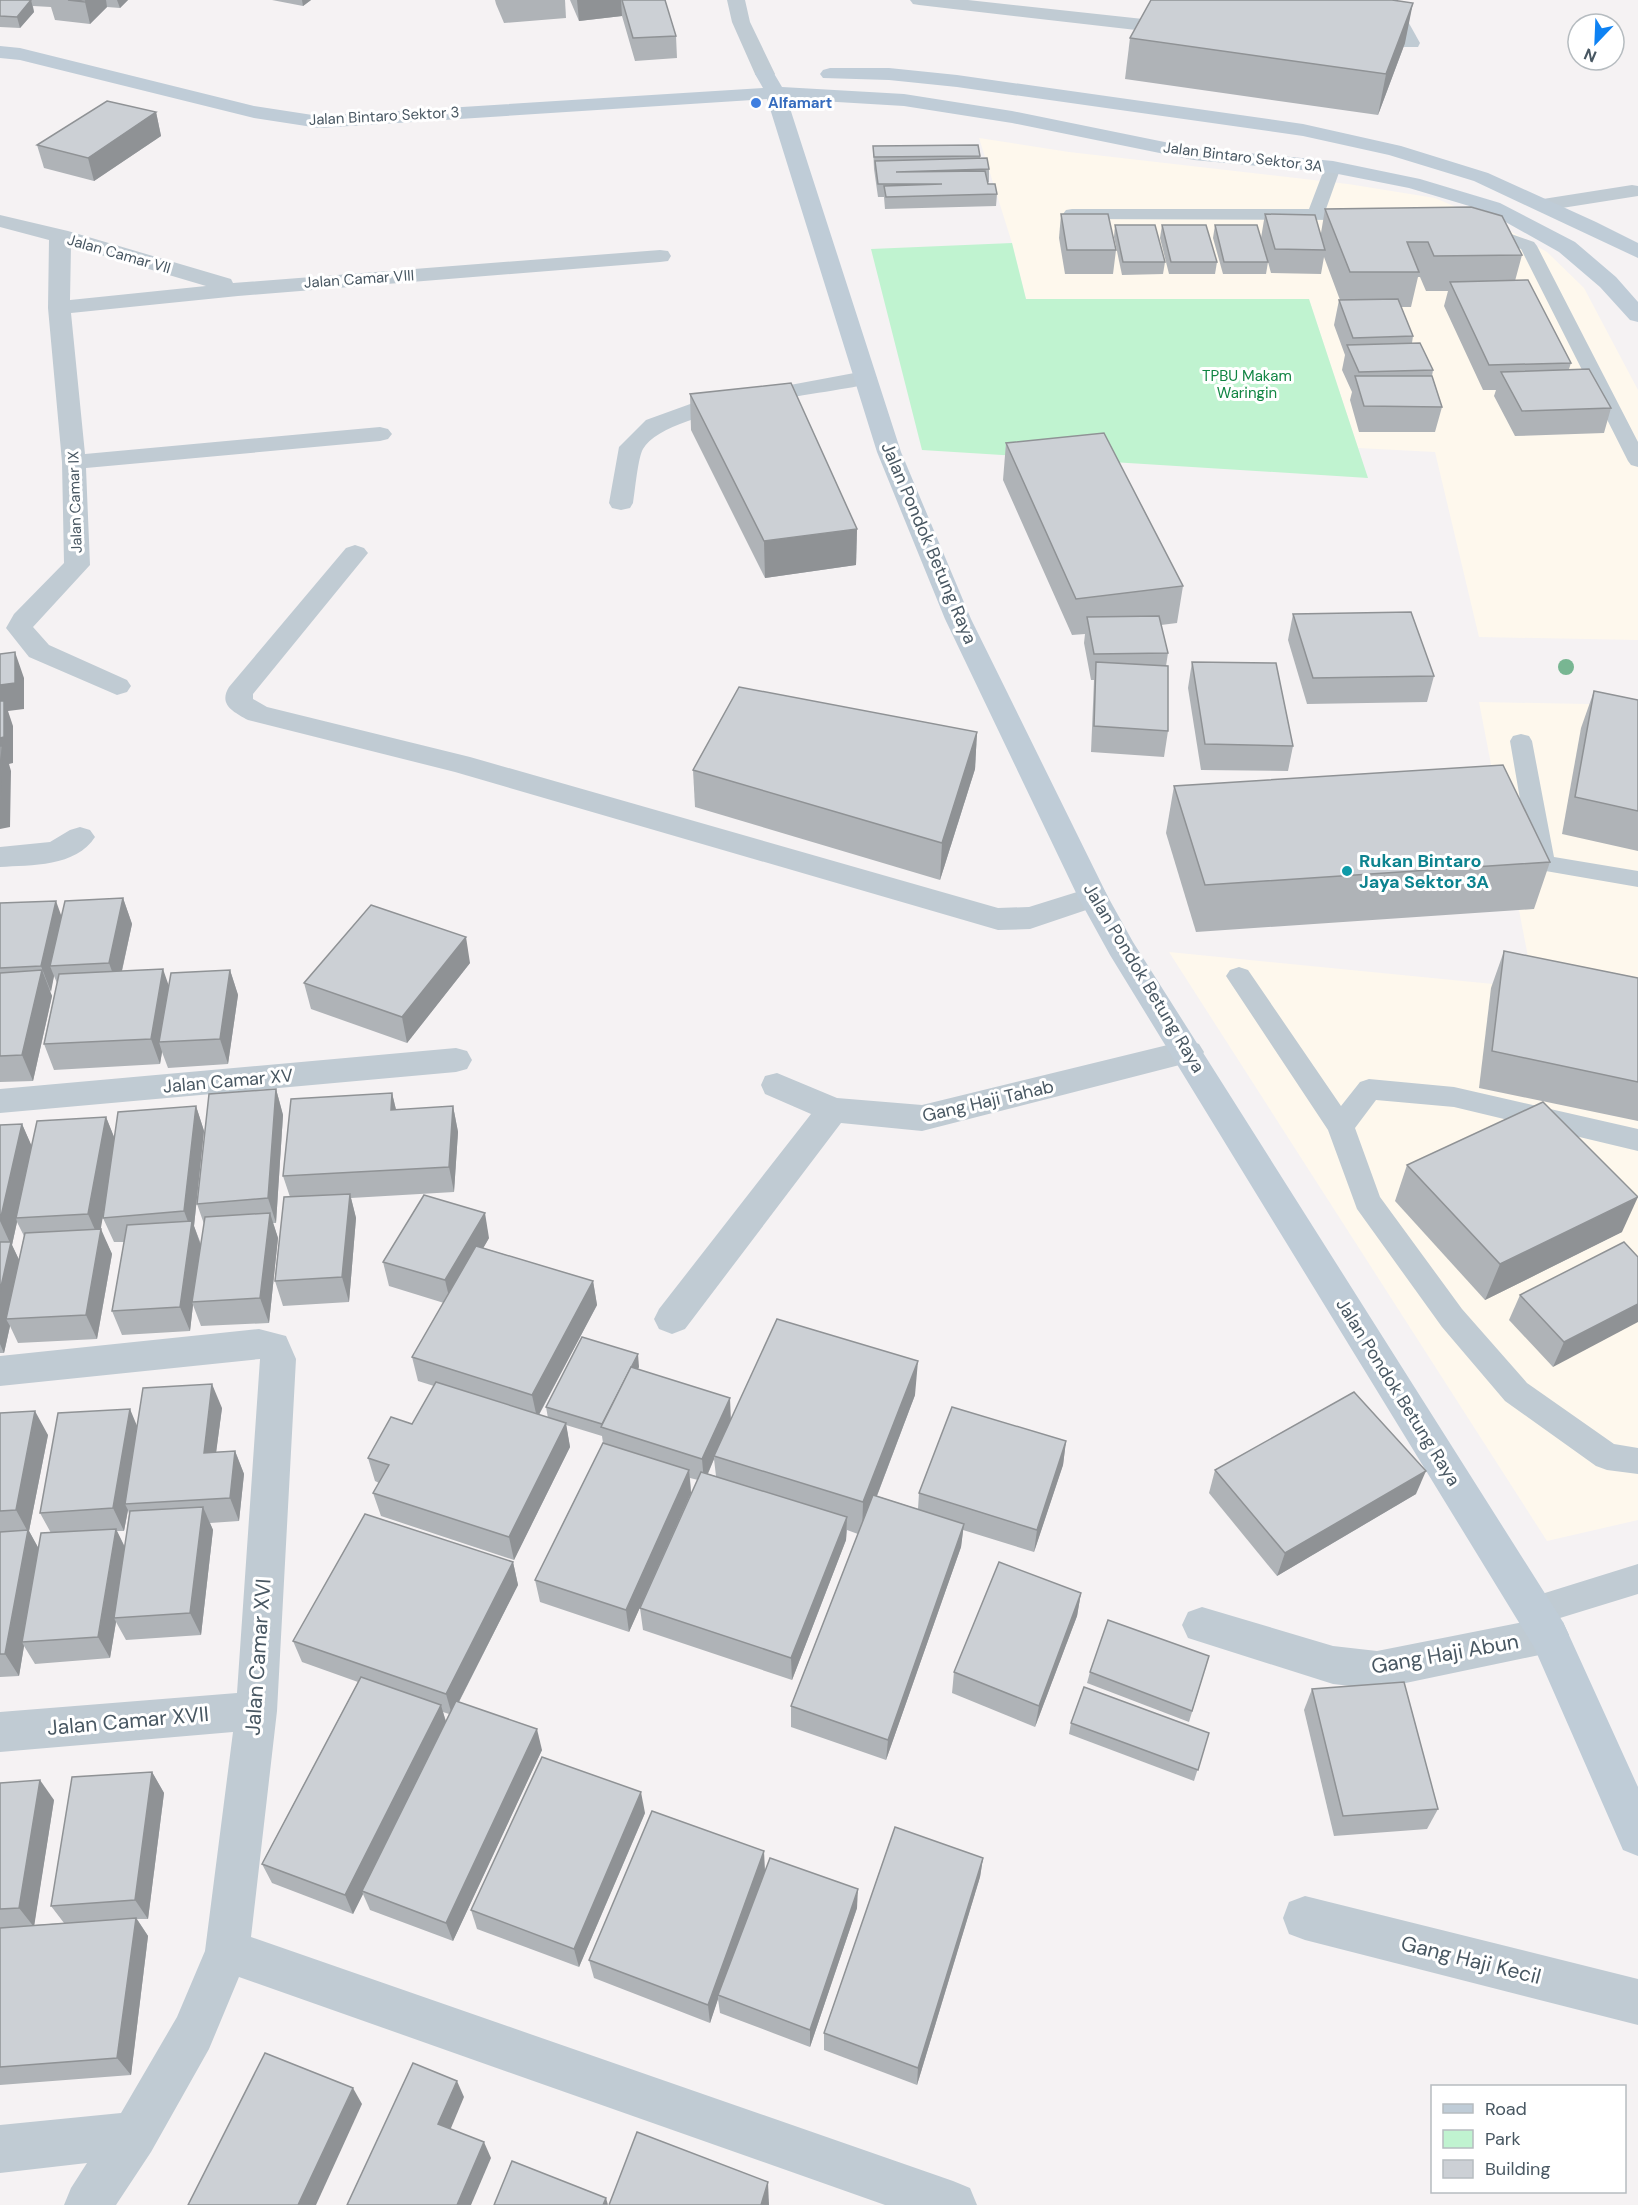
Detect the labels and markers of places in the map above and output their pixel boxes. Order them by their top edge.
place label: Alfamart [768,93,832,113]
marker: Alfamart [749,96,763,110]
place label: Rukan Bintaro Jaya Sektor 3A [1359,849,1489,894]
marker: Rukan Bintaro Jaya Sektor 3A [1340,864,1354,878]

